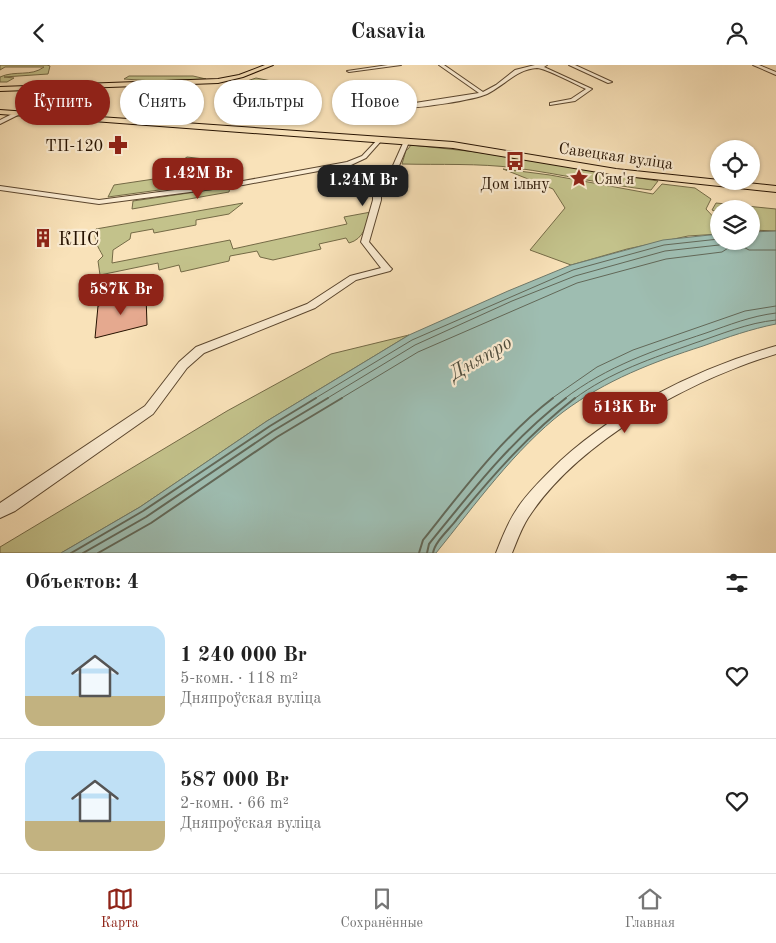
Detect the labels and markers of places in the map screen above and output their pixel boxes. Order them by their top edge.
pharmacy icon: ТП-120 [107,134,129,156]
place label: ТП-120 [45,139,103,155]
bus stop icon: Дом ільну [504,150,526,172]
pin: 1.42M Br [146,157,250,200]
pin: 1.24M Br [311,165,415,207]
place icon: Сям'я [568,167,590,189]
place label: Сям'я [594,172,634,188]
place label: Дом ільну [480,177,550,193]
building icon: КПС [32,227,54,249]
place label: КПС [58,231,100,250]
pin: 587K Br [75,273,167,316]
pin: 513K Br [579,391,671,434]

